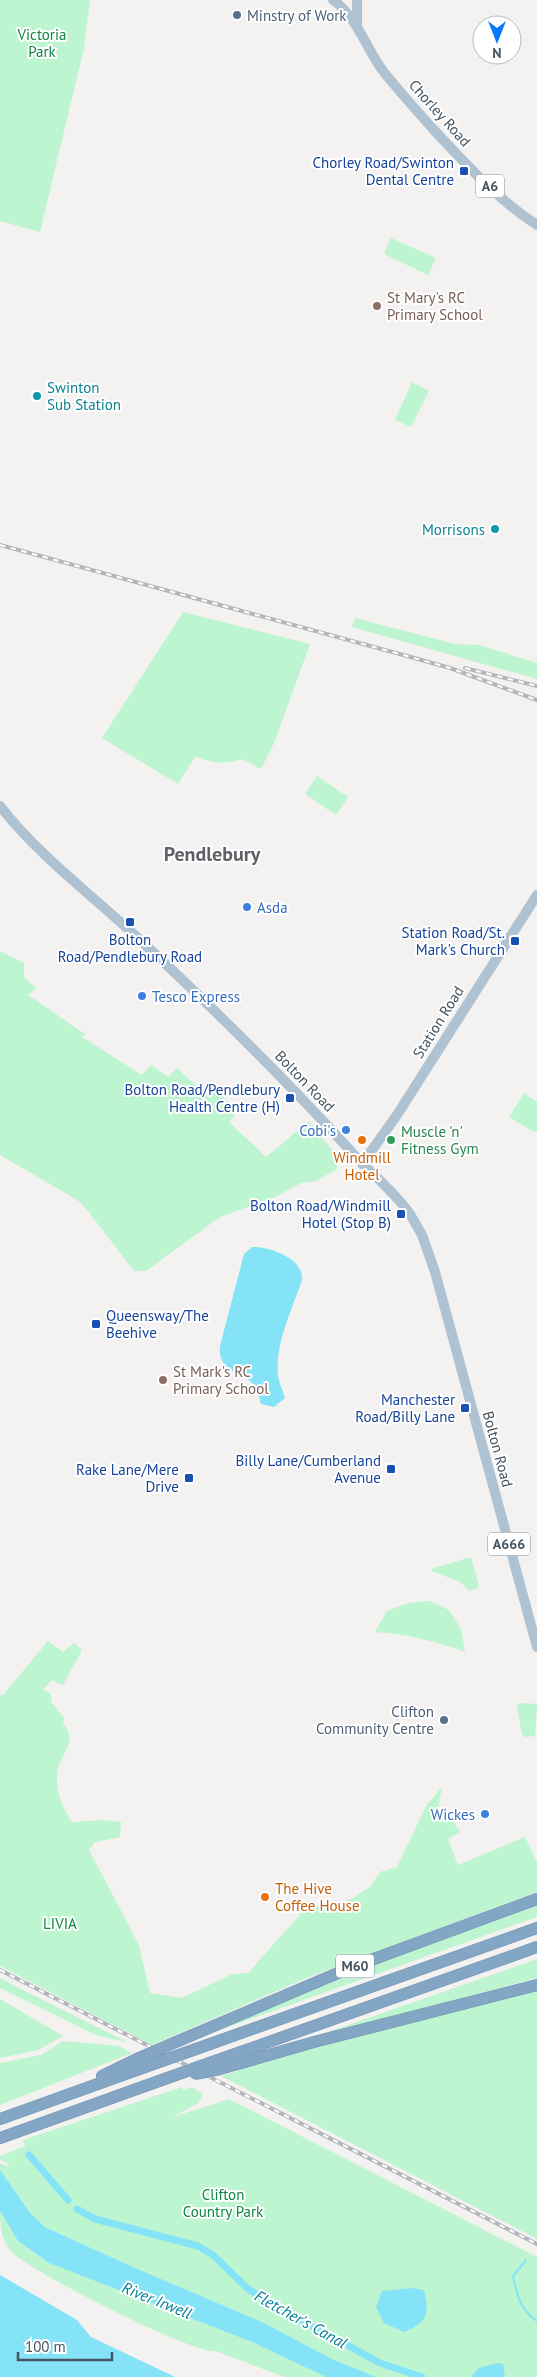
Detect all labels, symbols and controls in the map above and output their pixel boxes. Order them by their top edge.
place label: Minstry of Work [247,6,347,25]
marker: Minstry of Work [231,9,243,21]
north arrow [472,15,522,65]
park label: Victoria Park [17,25,66,61]
text: N [492,44,502,62]
street label: Chorley Road [405,76,475,150]
place label: Chorley Road/Swinton Dental Centre [313,153,454,189]
marker: Chorley Road/Swinton Dental Centre [458,165,470,177]
road number: A6 [476,175,504,198]
place label: St Mary's RC Primary School [387,288,483,324]
marker: St Mary's RC Primary School [371,300,383,312]
place label: Swinton Sub Station [47,378,121,414]
marker: Swinton Sub Station [31,390,43,402]
place label: Morrisons [422,520,485,539]
marker: Morrisons [489,523,501,535]
district label: Pendlebury [164,841,261,867]
place label: Asda [257,898,288,917]
marker: Asda [241,901,253,913]
marker: Bolton Road/Pendlebury Road [124,916,136,928]
place label: Station Road/St. Mark's Church [402,923,505,959]
place label: Bolton Road/Pendlebury Road [58,930,202,966]
marker: Station Road/St. Mark's Church [509,935,521,947]
street label: Station Road [408,982,468,1062]
place label: Tesco Express [152,987,240,1006]
marker: Tesco Express [136,990,148,1002]
street label: Bolton Road [271,1046,339,1116]
place label: Bolton Road/Pendlebury Health Centre (H) [125,1080,280,1116]
marker: Bolton Road/Pendlebury Health Centre (H) [284,1092,296,1104]
place label: Cobi's [299,1121,336,1140]
place label: Muscle 'n' Fitness Gym [401,1122,479,1158]
marker: Cobi's [340,1124,352,1136]
marker: Windmill Hotel [356,1134,368,1146]
marker: Muscle 'n' Fitness Gym [385,1134,397,1146]
place label: Windmill Hotel [333,1148,391,1184]
place label: Bolton Road/Windmill Hotel (Stop B) [250,1196,392,1232]
marker: Bolton Road/Windmill Hotel (Stop B) [395,1208,407,1220]
place label: Queensway/The Beehive [106,1306,209,1342]
marker: Queensway/The Beehive [90,1318,102,1330]
place label: St Mark's RC Primary School [173,1362,269,1398]
marker: St Mark's RC Primary School [157,1374,169,1386]
place label: Manchester Road/Billy Lane [355,1390,455,1426]
marker: Manchester Road/Billy Lane [459,1402,471,1414]
street label: Bolton Road [479,1409,517,1489]
place label: Billy Lane/Cumberland Avenue [235,1451,381,1487]
place label: Rake Lane/Mere Drive [76,1460,179,1496]
marker: Billy Lane/Cumberland Avenue [385,1463,397,1475]
marker: Rake Lane/Mere Drive [183,1472,195,1484]
road number: A666 [488,1532,530,1556]
place label: Clifton Community Centre [316,1702,434,1738]
marker: Clifton Community Centre [438,1714,450,1726]
place label: Wickes [431,1805,475,1824]
marker: Wickes [479,1808,491,1820]
place label: The Hive Coffee House [275,1879,360,1915]
marker: The Hive Coffee House [259,1891,271,1903]
park label: LIVIA [43,1914,77,1933]
road number: M60 [336,1954,374,1978]
park label: Clifton Country Park [183,2185,264,2221]
water label: River Irwell [119,2277,195,2323]
water label: Fletcher's Canal [251,2285,351,2353]
scale bar [18,2330,111,2362]
text: 100 m [25,2337,66,2356]

